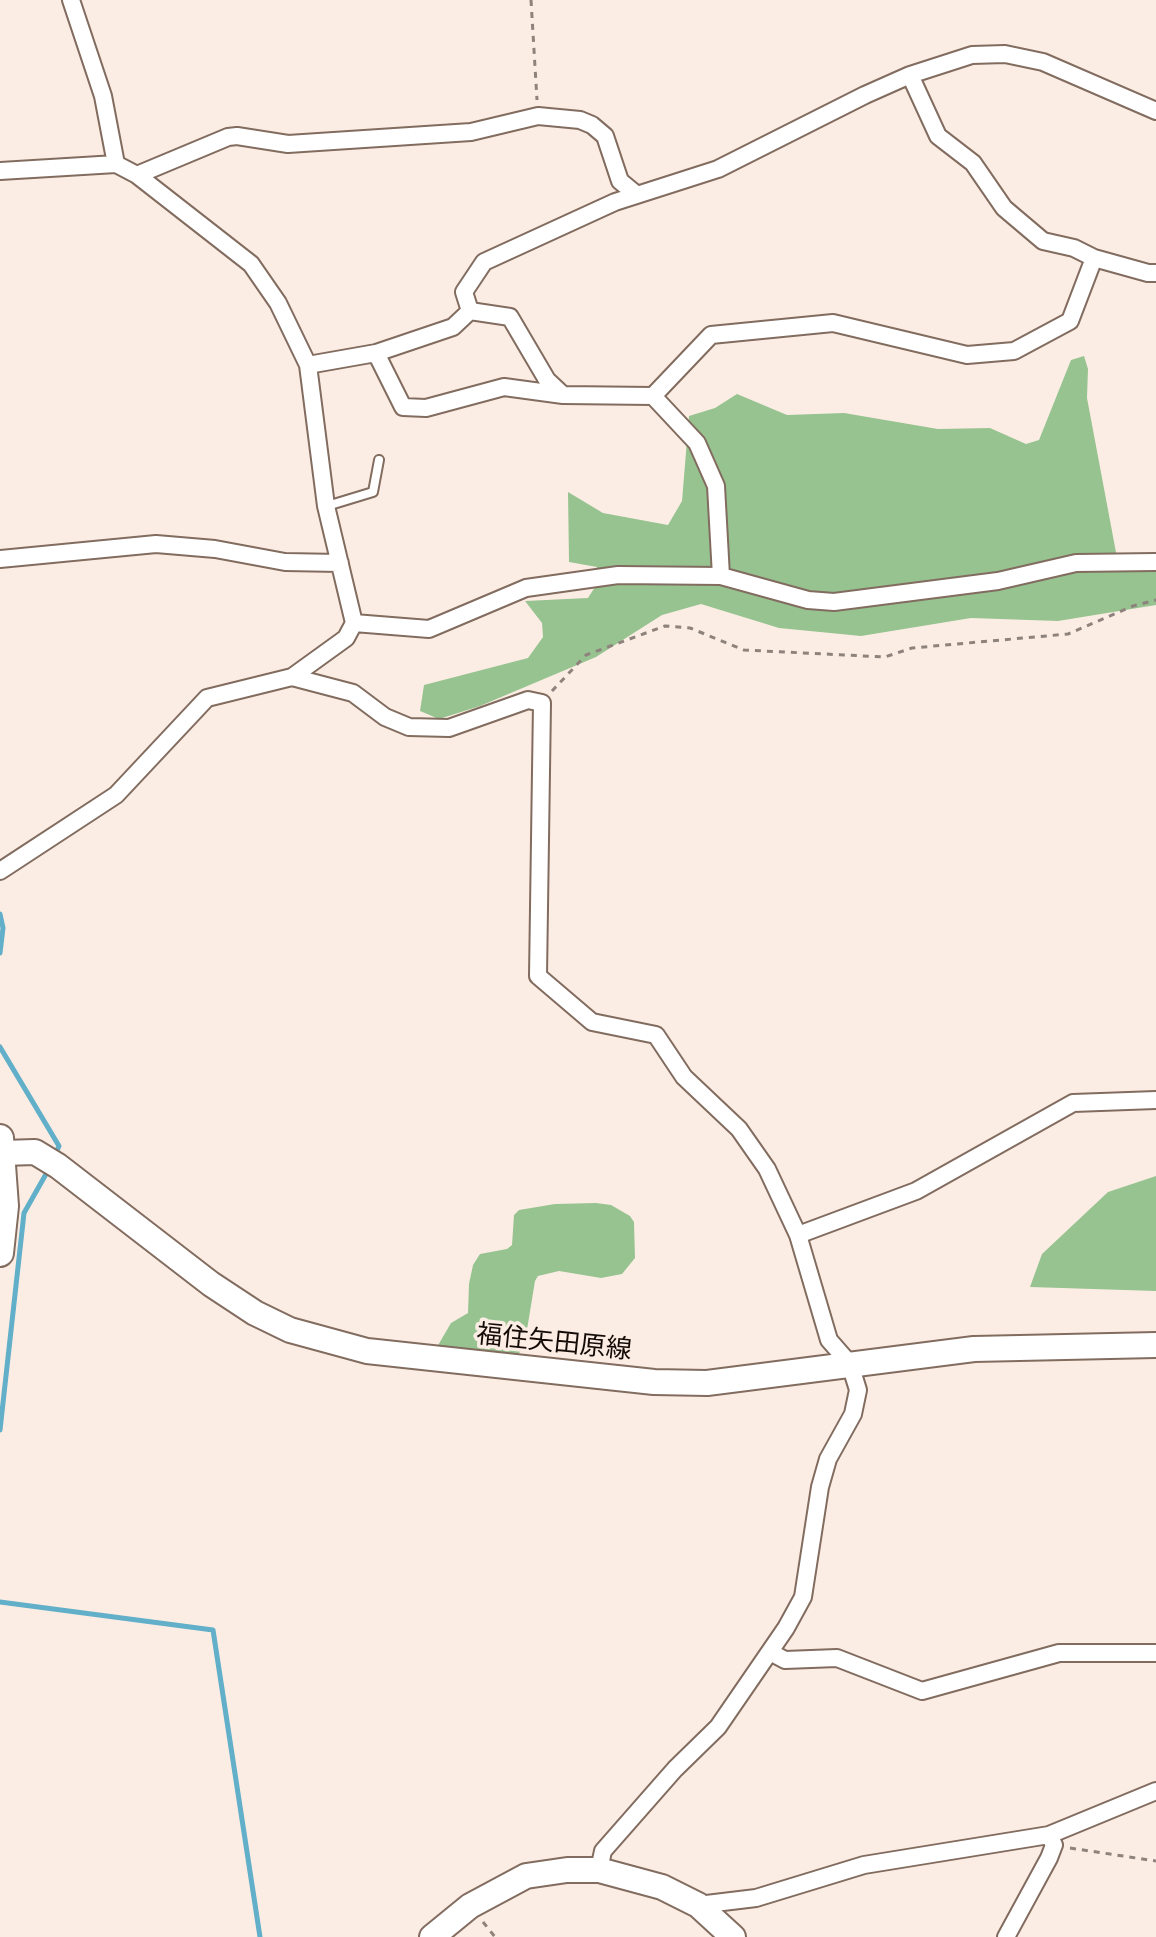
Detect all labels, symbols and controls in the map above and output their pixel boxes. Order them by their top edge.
street label: 福住矢田原線 [475,1319,633,1367]

